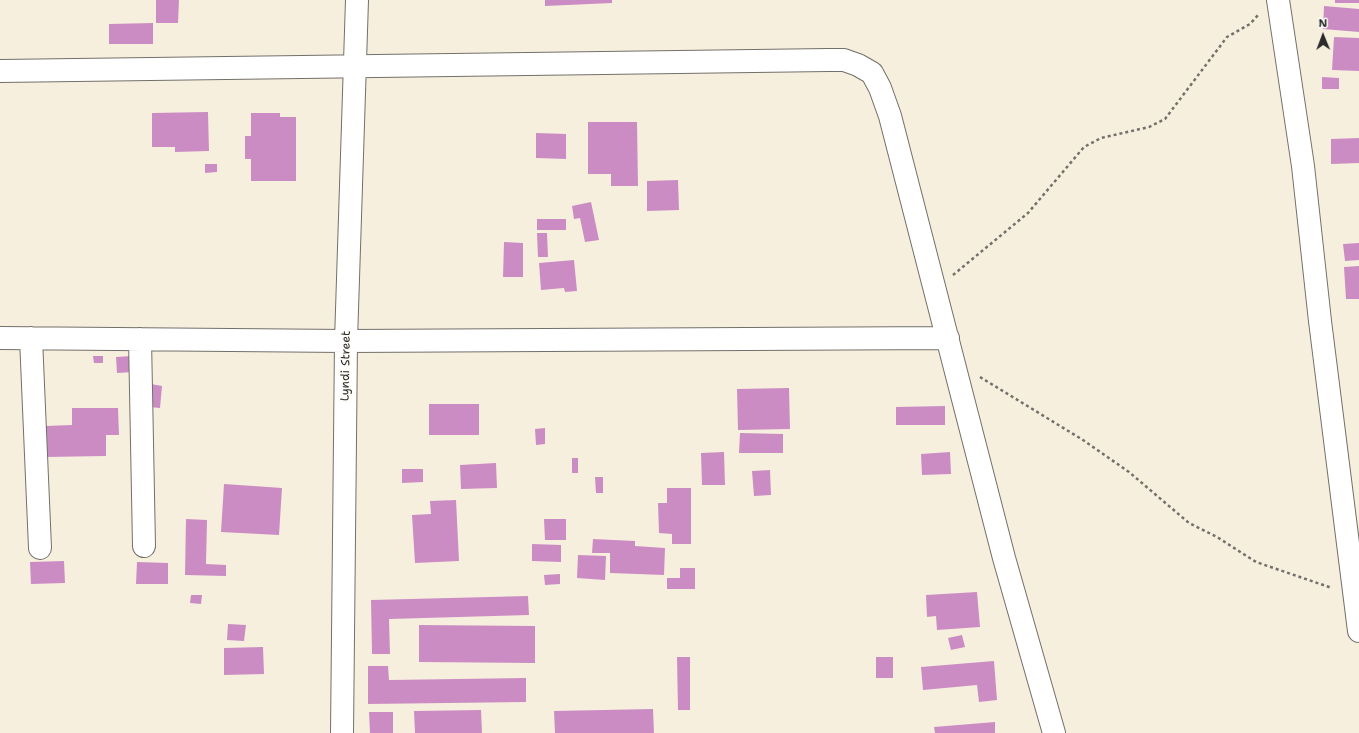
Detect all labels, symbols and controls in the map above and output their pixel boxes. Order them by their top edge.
north arrow [1303,16,1343,56]
text: N [1318,16,1327,31]
street label: Lyndi Street [338,331,354,401]

